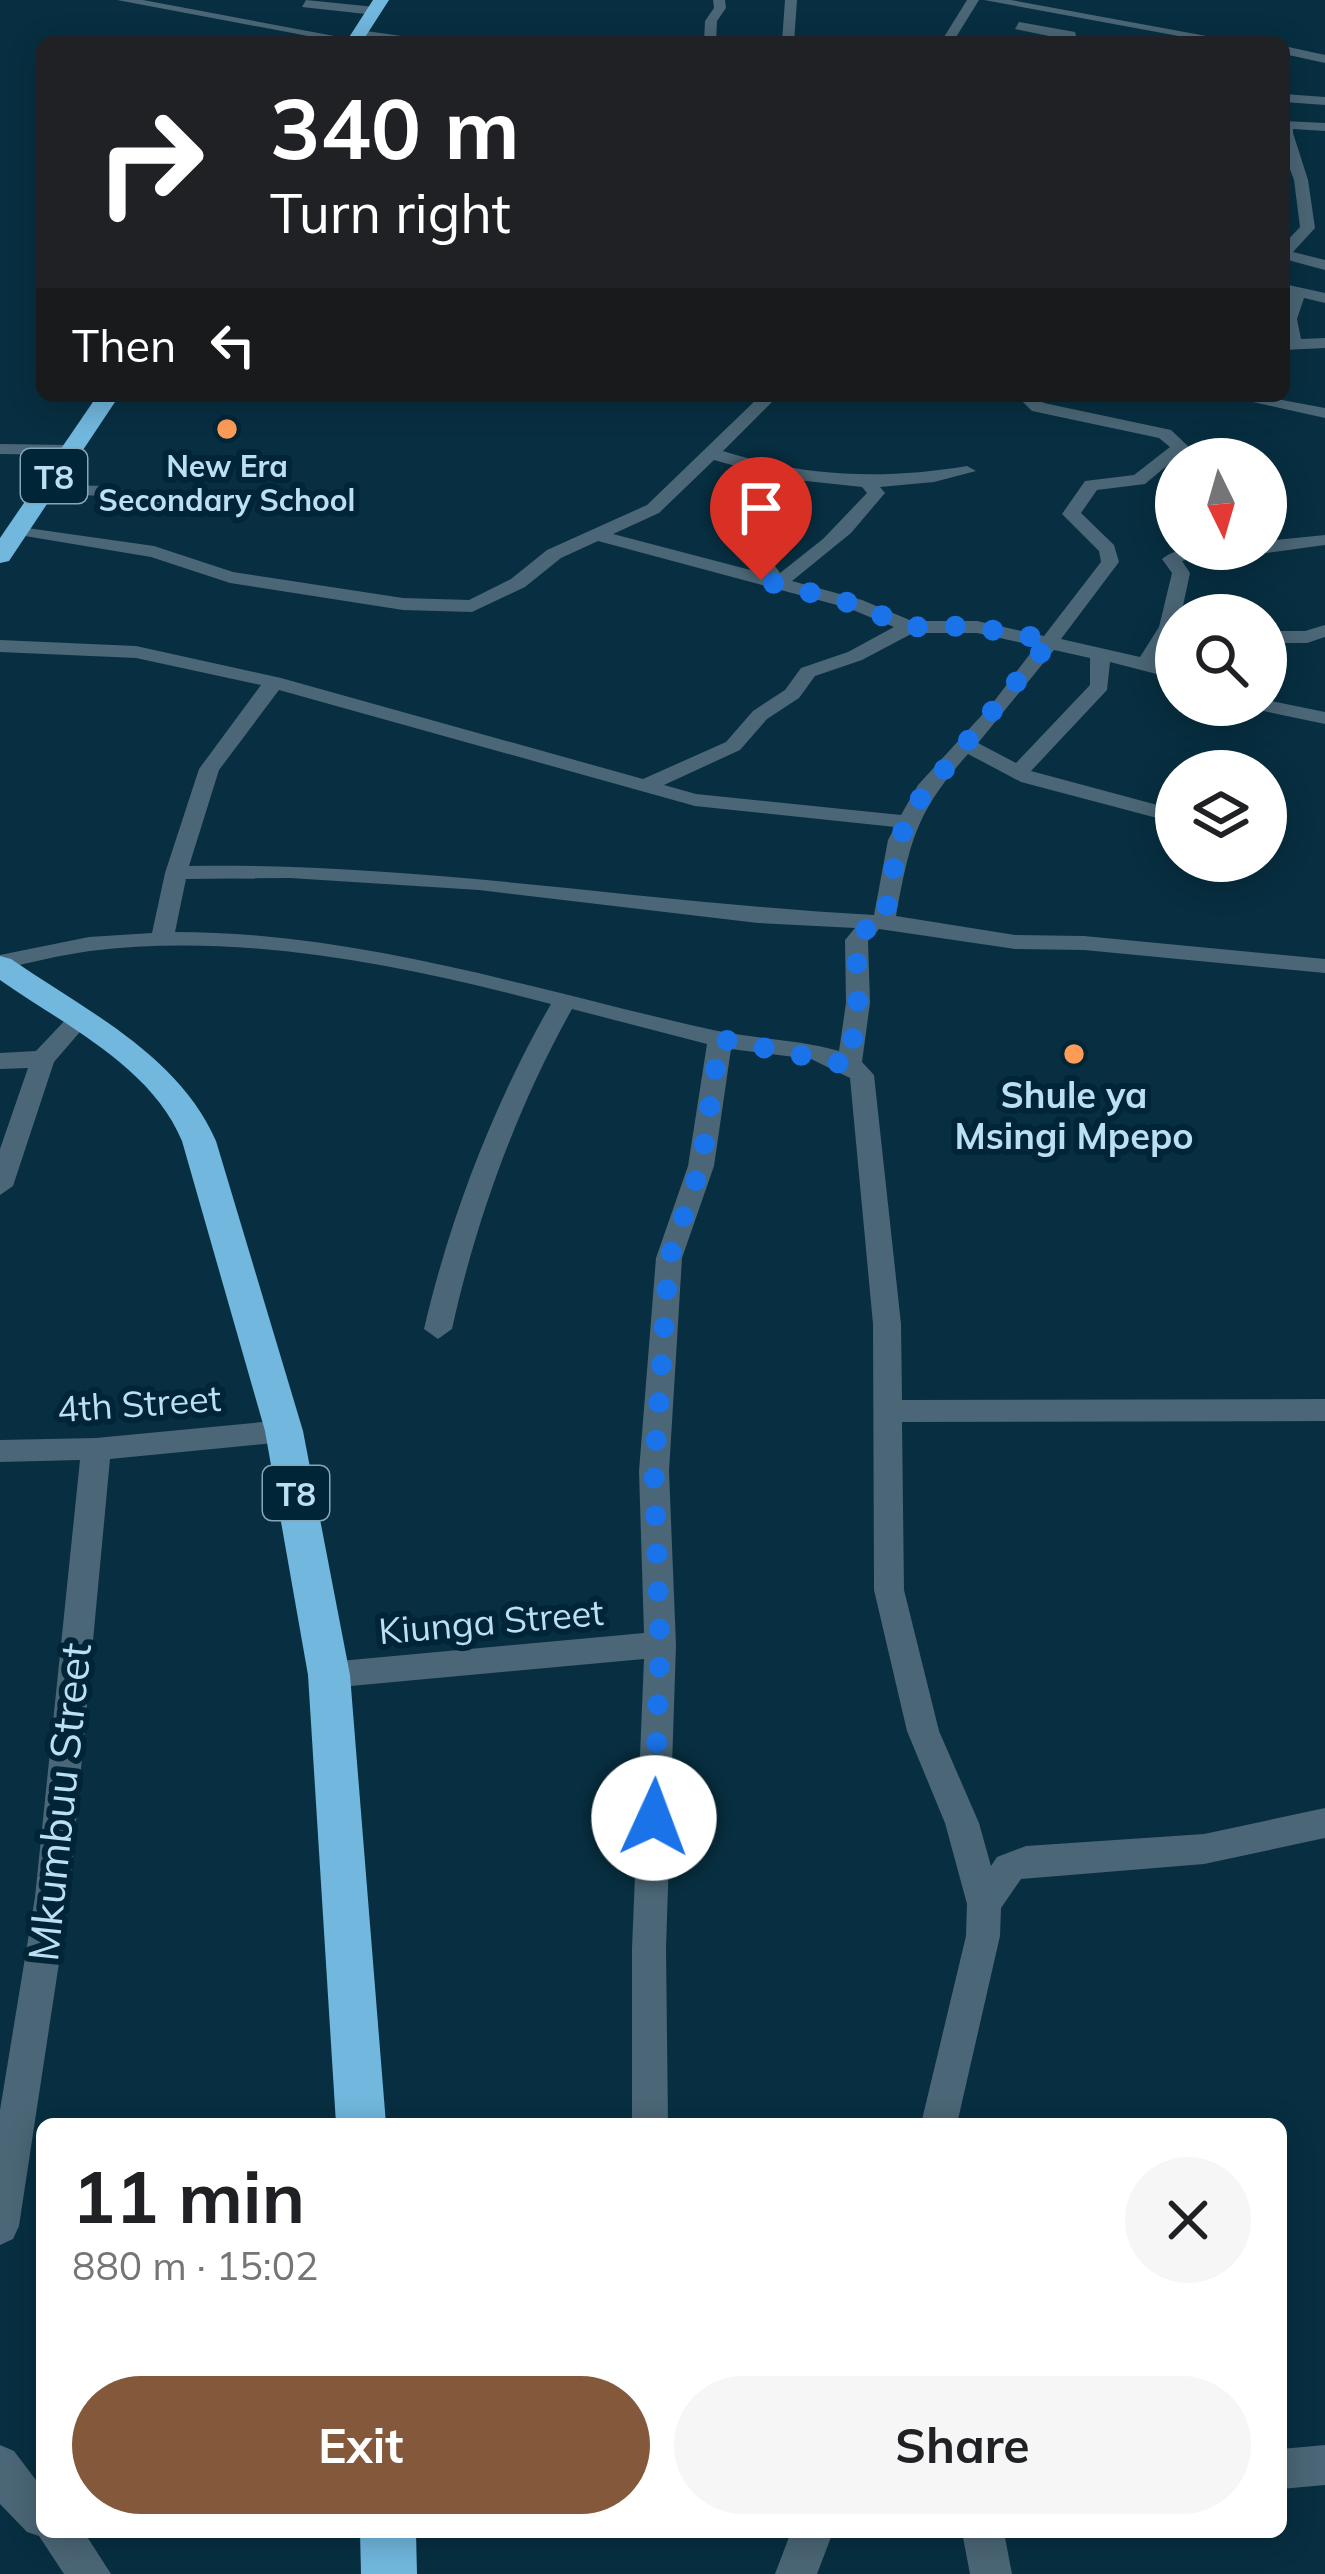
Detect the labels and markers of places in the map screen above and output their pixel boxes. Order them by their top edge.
marker: New Era Secondary School [214,416,240,442]
place label: New Era Secondary School [99,447,355,519]
pin [710,457,812,580]
marker: Shule ya Msingi Mpepo [1061,1041,1087,1067]
place label: Shule ya Msingi Mpepo [954,1072,1194,1158]

